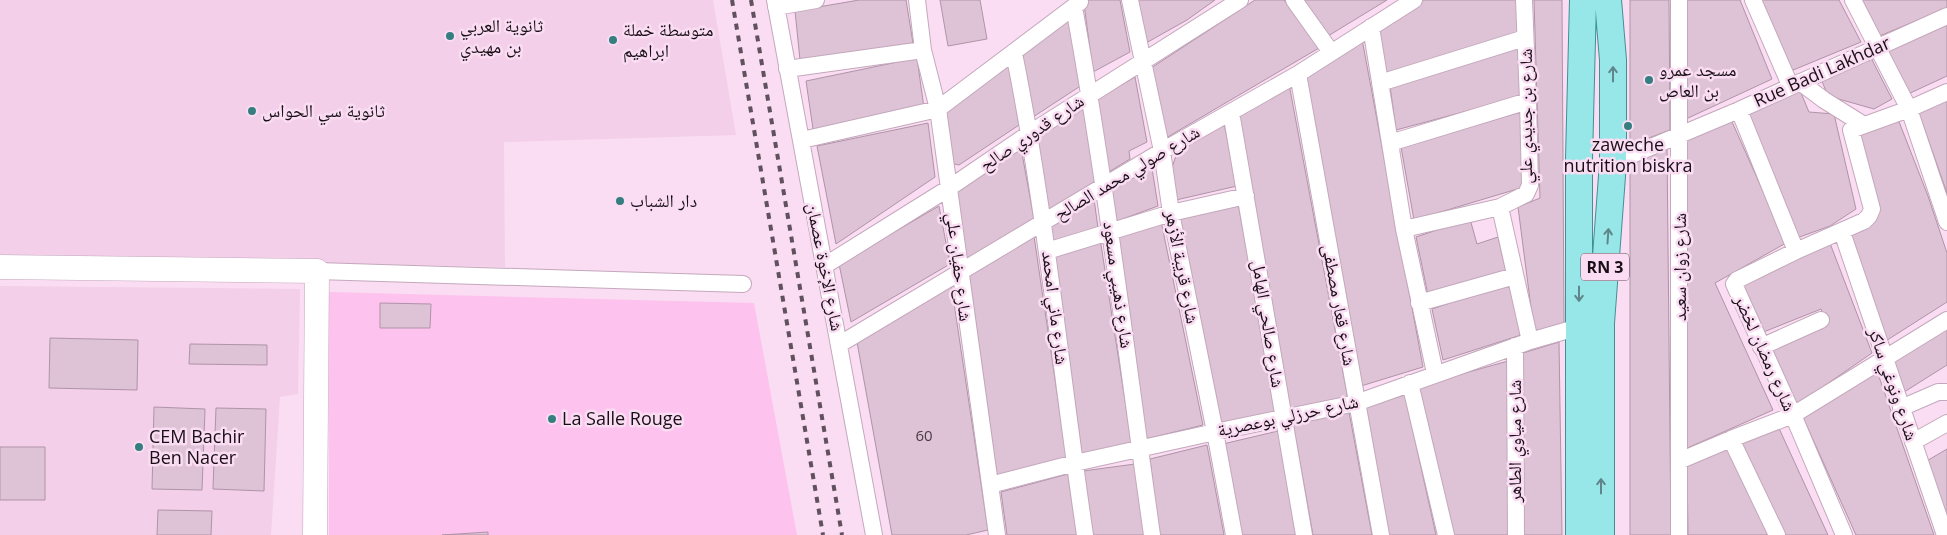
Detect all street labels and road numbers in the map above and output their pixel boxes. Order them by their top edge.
street label: Rue Badi Lakhdar [1750,30,1894,112]
street label: شارع بن جديدي علي [1513,48,1541,184]
street label: شارع قدوري صالح [975,88,1090,179]
street label: شارع صولي محمد الصالح [1049,119,1205,228]
street label: شارع الإخوة عصمان [802,201,850,333]
street label: شارع قريبة الأزهر [1160,207,1206,326]
street label: شارع حفيان علي [938,211,979,323]
street label: شارع زوان سعيد [1667,213,1691,321]
street label: شارع ذهيبي مسعود [1095,220,1140,350]
street label: شارع قعار مصطفى [1317,242,1362,367]
street label: شارع ماني امحمد [1034,250,1075,366]
road number: RN 3 [1581,253,1629,280]
street label: شارع صالحي الهامل [1244,258,1291,390]
street label: شارع رمضان لخضر [1729,290,1802,415]
street label: شارع ونوغي ساكر [1860,323,1924,445]
street label: شارع مياوي الطاهر [1502,380,1530,503]
street label: شارع حرزلي بوعصرية [1215,388,1361,445]

